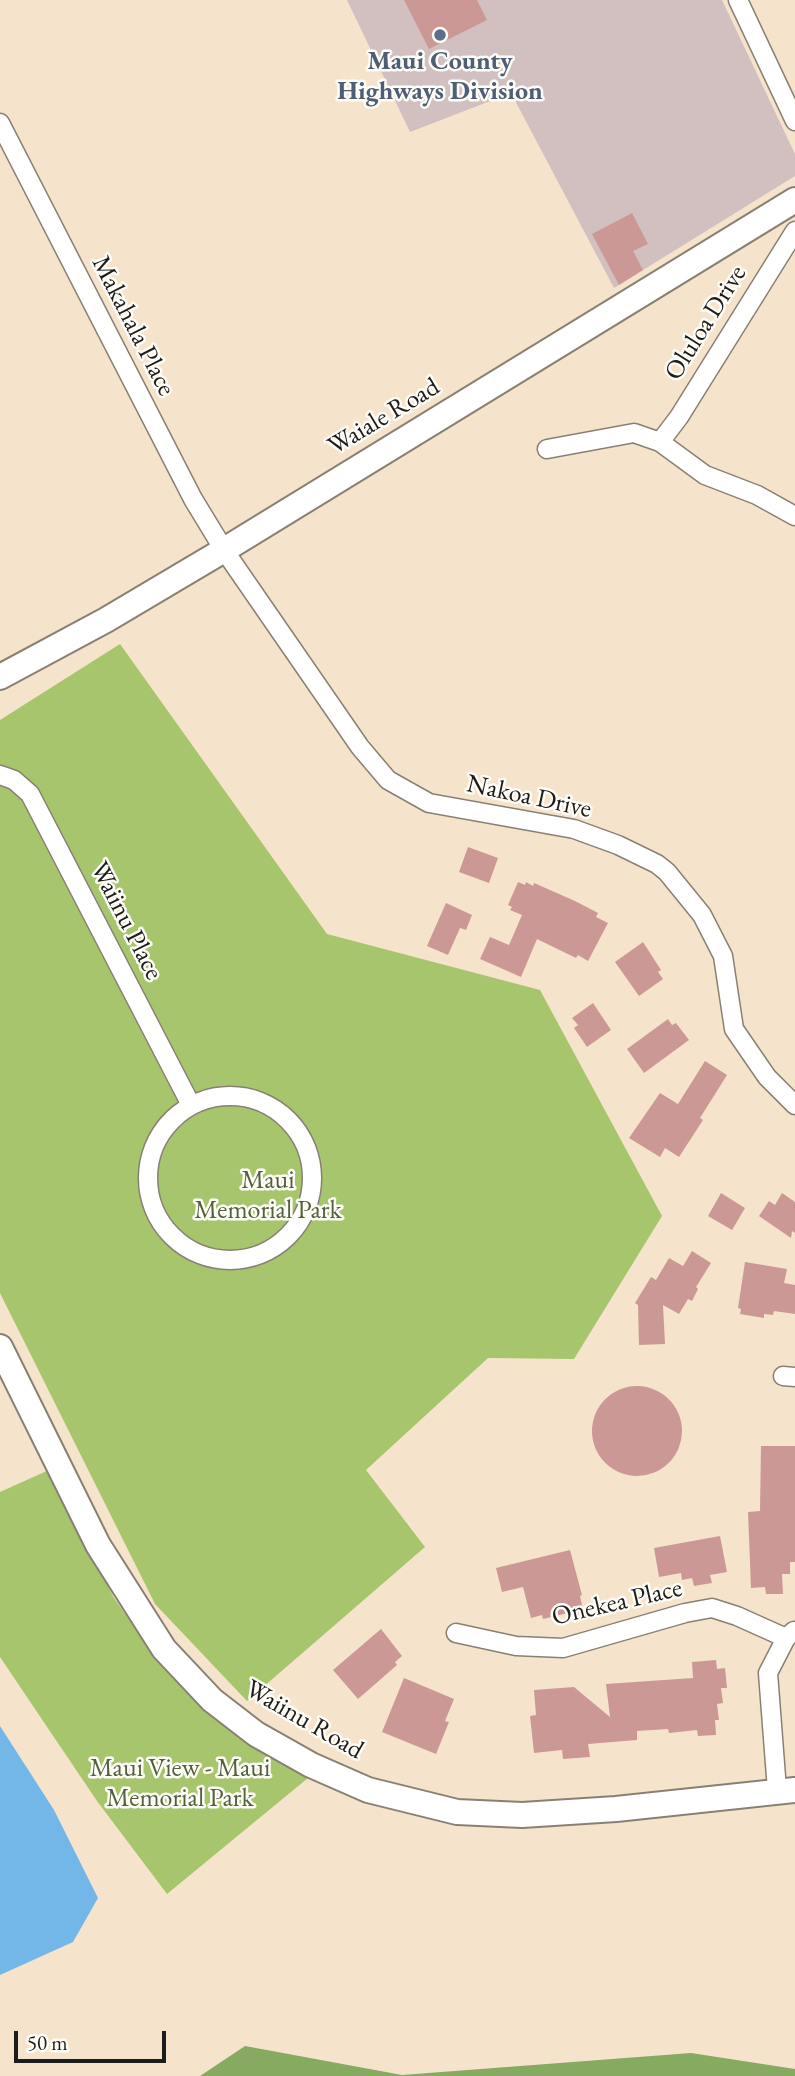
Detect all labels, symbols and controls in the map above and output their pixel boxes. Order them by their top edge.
marker: Maui County Highways Division [432,27,448,43]
place label: Maui County Highways Division [337,46,543,108]
street label: Makahala Place [84,251,182,401]
street label: Oluloa Drive [658,260,754,386]
street label: Waiale Road [323,372,445,462]
street label: Nakoa Drive [464,769,594,825]
street label: Waiinu Place [83,857,169,985]
park label: Maui Memorial Park [194,1165,342,1226]
street label: Onekea Place [549,1573,685,1633]
street label: Waiinu Road [239,1674,369,1766]
park label: Maui View - Maui Memorial Park [90,1753,270,1814]
scale bar [18,2016,170,2060]
text: 50 m [27,2029,68,2056]

